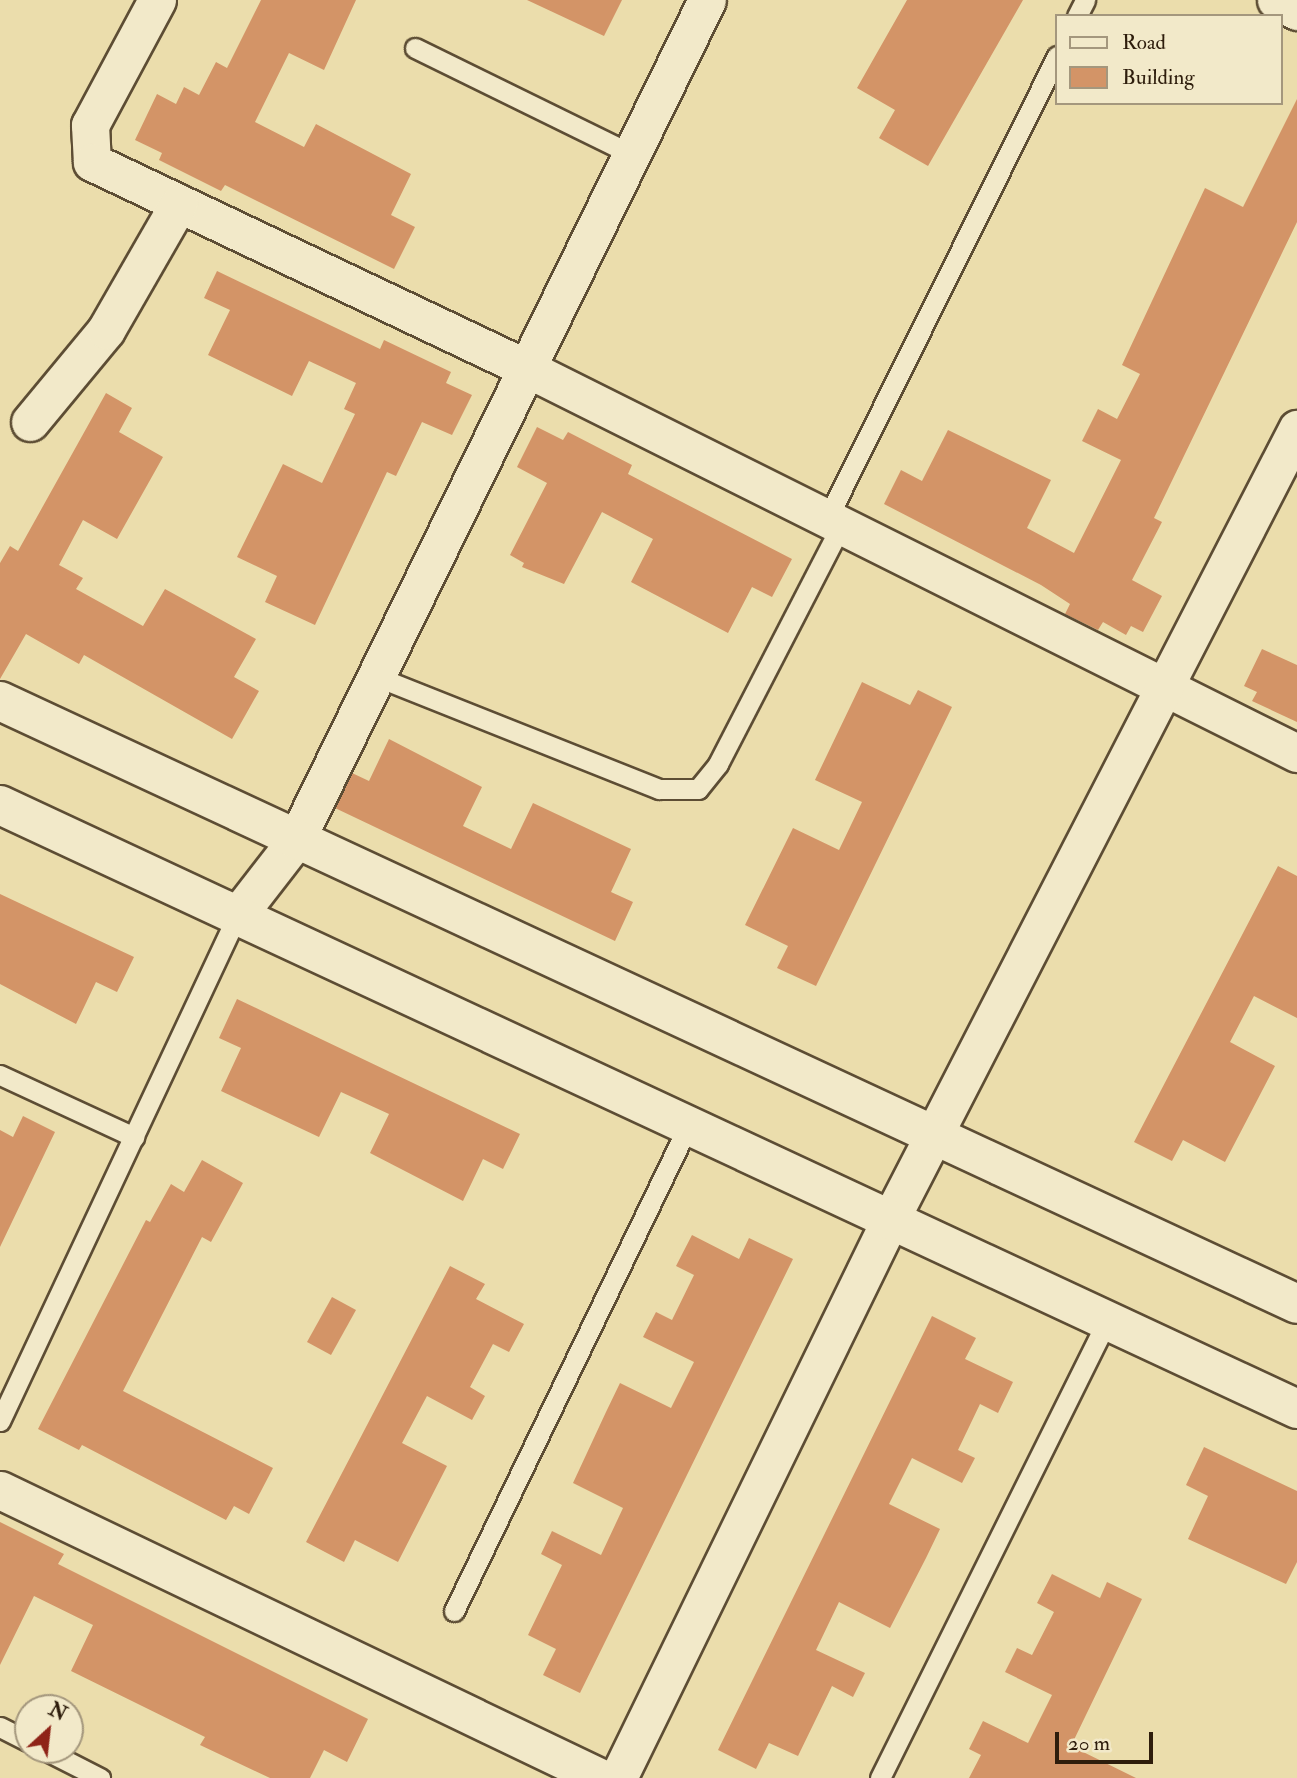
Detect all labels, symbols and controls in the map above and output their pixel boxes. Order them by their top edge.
legend [1056,14,1283,105]
text: Road [1122,29,1166,56]
text: Building [1122,64,1195,91]
north arrow [14,1694,84,1764]
text: N [45,1698,71,1727]
scale bar [1059,1718,1157,1762]
text: 20 m [1068,1730,1110,1757]

